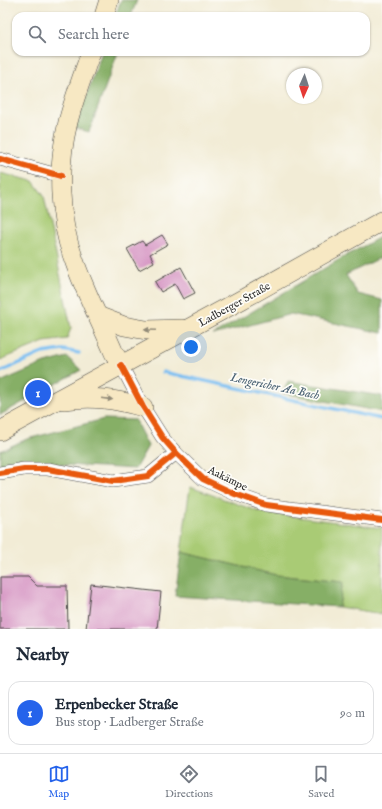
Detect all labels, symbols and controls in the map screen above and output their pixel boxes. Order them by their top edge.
search box [12,12,370,56]
icon: search [26,23,48,45]
text: Search here [58,25,129,44]
north arrow [286,68,322,104]
street label: Ladberger Straße [196,279,273,330]
one-way arrow [144,327,156,334]
your location [181,337,201,357]
water label: Lengericher Aa Bach [228,370,321,404]
pin: 1 [25,378,51,408]
one-way arrow [101,396,113,402]
street label: Aakämpe [205,463,250,494]
text: Nearby [16,645,69,666]
text: Erpenbecker Straße [55,695,178,714]
text: 1 [28,705,32,722]
text: 90 m [340,705,365,722]
text: Bus stop · Ladberger Straße [55,714,204,731]
tab: Map [48,763,70,801]
tab: Directions [165,763,213,801]
tab: Saved [308,763,334,801]

